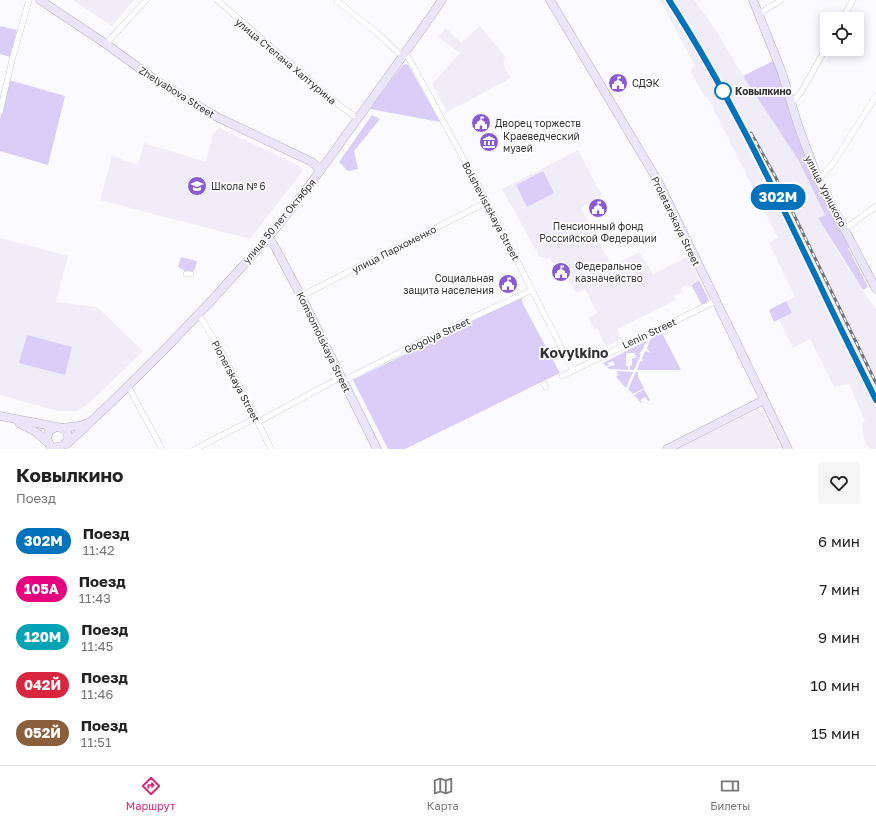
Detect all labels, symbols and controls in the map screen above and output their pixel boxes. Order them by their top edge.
map controls [820,12,864,56]
button: locate [820,12,864,56]
street label: улица Степана Халтурина [233,15,339,107]
street label: Zhelyabova Street [137,64,217,120]
public building icon: СДЭК [607,72,629,94]
place label: СДЭК [632,77,660,89]
marker: Ковылкино [714,82,732,100]
place label: Ковылкино [735,85,792,97]
public building icon: Дворец торжеств [470,112,492,134]
place label: Дворец торжеств [495,117,581,129]
place label: Краеведческий музей [503,130,580,154]
museum icon: Краеведческий музей [478,131,500,153]
street label: улица Урицкого [803,153,849,229]
street label: Bolshevistskaya Street [460,160,522,262]
street label: Proletarskaya Street [649,174,703,268]
school or university icon: Школа № 6 [186,175,208,197]
street label: улица 50 лет Октября [240,176,318,266]
place label: Школа № 6 [211,180,266,192]
line badge: 302М [750,184,806,210]
text: 302М [759,188,797,205]
public building icon: Пенсионный фонд Российской Федерации [587,197,609,219]
place label: Пенсионный фонд Российской Федерации [539,220,657,244]
street label: улица Пархоменко [350,223,438,275]
place label: Федеральное казначейство [575,260,643,284]
public building icon: Федеральное казначейство [550,261,572,283]
place label: Социальная защита населения [403,272,494,296]
public building icon: Социальная защита населения [497,273,519,295]
street label: Komsomolskaya Street [294,290,354,394]
street label: Gogolya Street [402,315,472,355]
street label: Lenin Street [620,315,678,351]
street label: Pionerskaya Street [209,338,263,424]
district label: Kovylkino [540,344,608,361]
button: heart [818,462,860,504]
text: Ковылкино [16,463,123,486]
text: Поезд [16,490,56,506]
text: Поезд [83,524,129,542]
text: 302М [24,532,63,549]
text: 6 мин [818,532,860,550]
text: 11:42 [83,542,115,558]
text: Поезд [79,572,126,590]
text: 105А [24,580,59,597]
text: 7 мин [819,580,860,598]
text: 11:43 [79,590,111,606]
text: Поезд [81,620,128,638]
text: 120М [24,628,61,645]
text: 9 мин [818,628,860,646]
text: 11:45 [81,638,113,654]
text: Поезд [81,668,128,686]
text: 042Й [24,676,61,693]
text: 10 мин [811,676,860,694]
text: 11:46 [81,686,113,702]
text: Поезд [81,716,128,734]
text: 052Й [24,724,61,741]
text: 15 мин [811,724,860,742]
text: 11:51 [81,734,111,750]
tab: Маршрут [126,775,175,812]
tab: Карта [427,775,459,812]
tab: Билеты [710,775,750,812]

